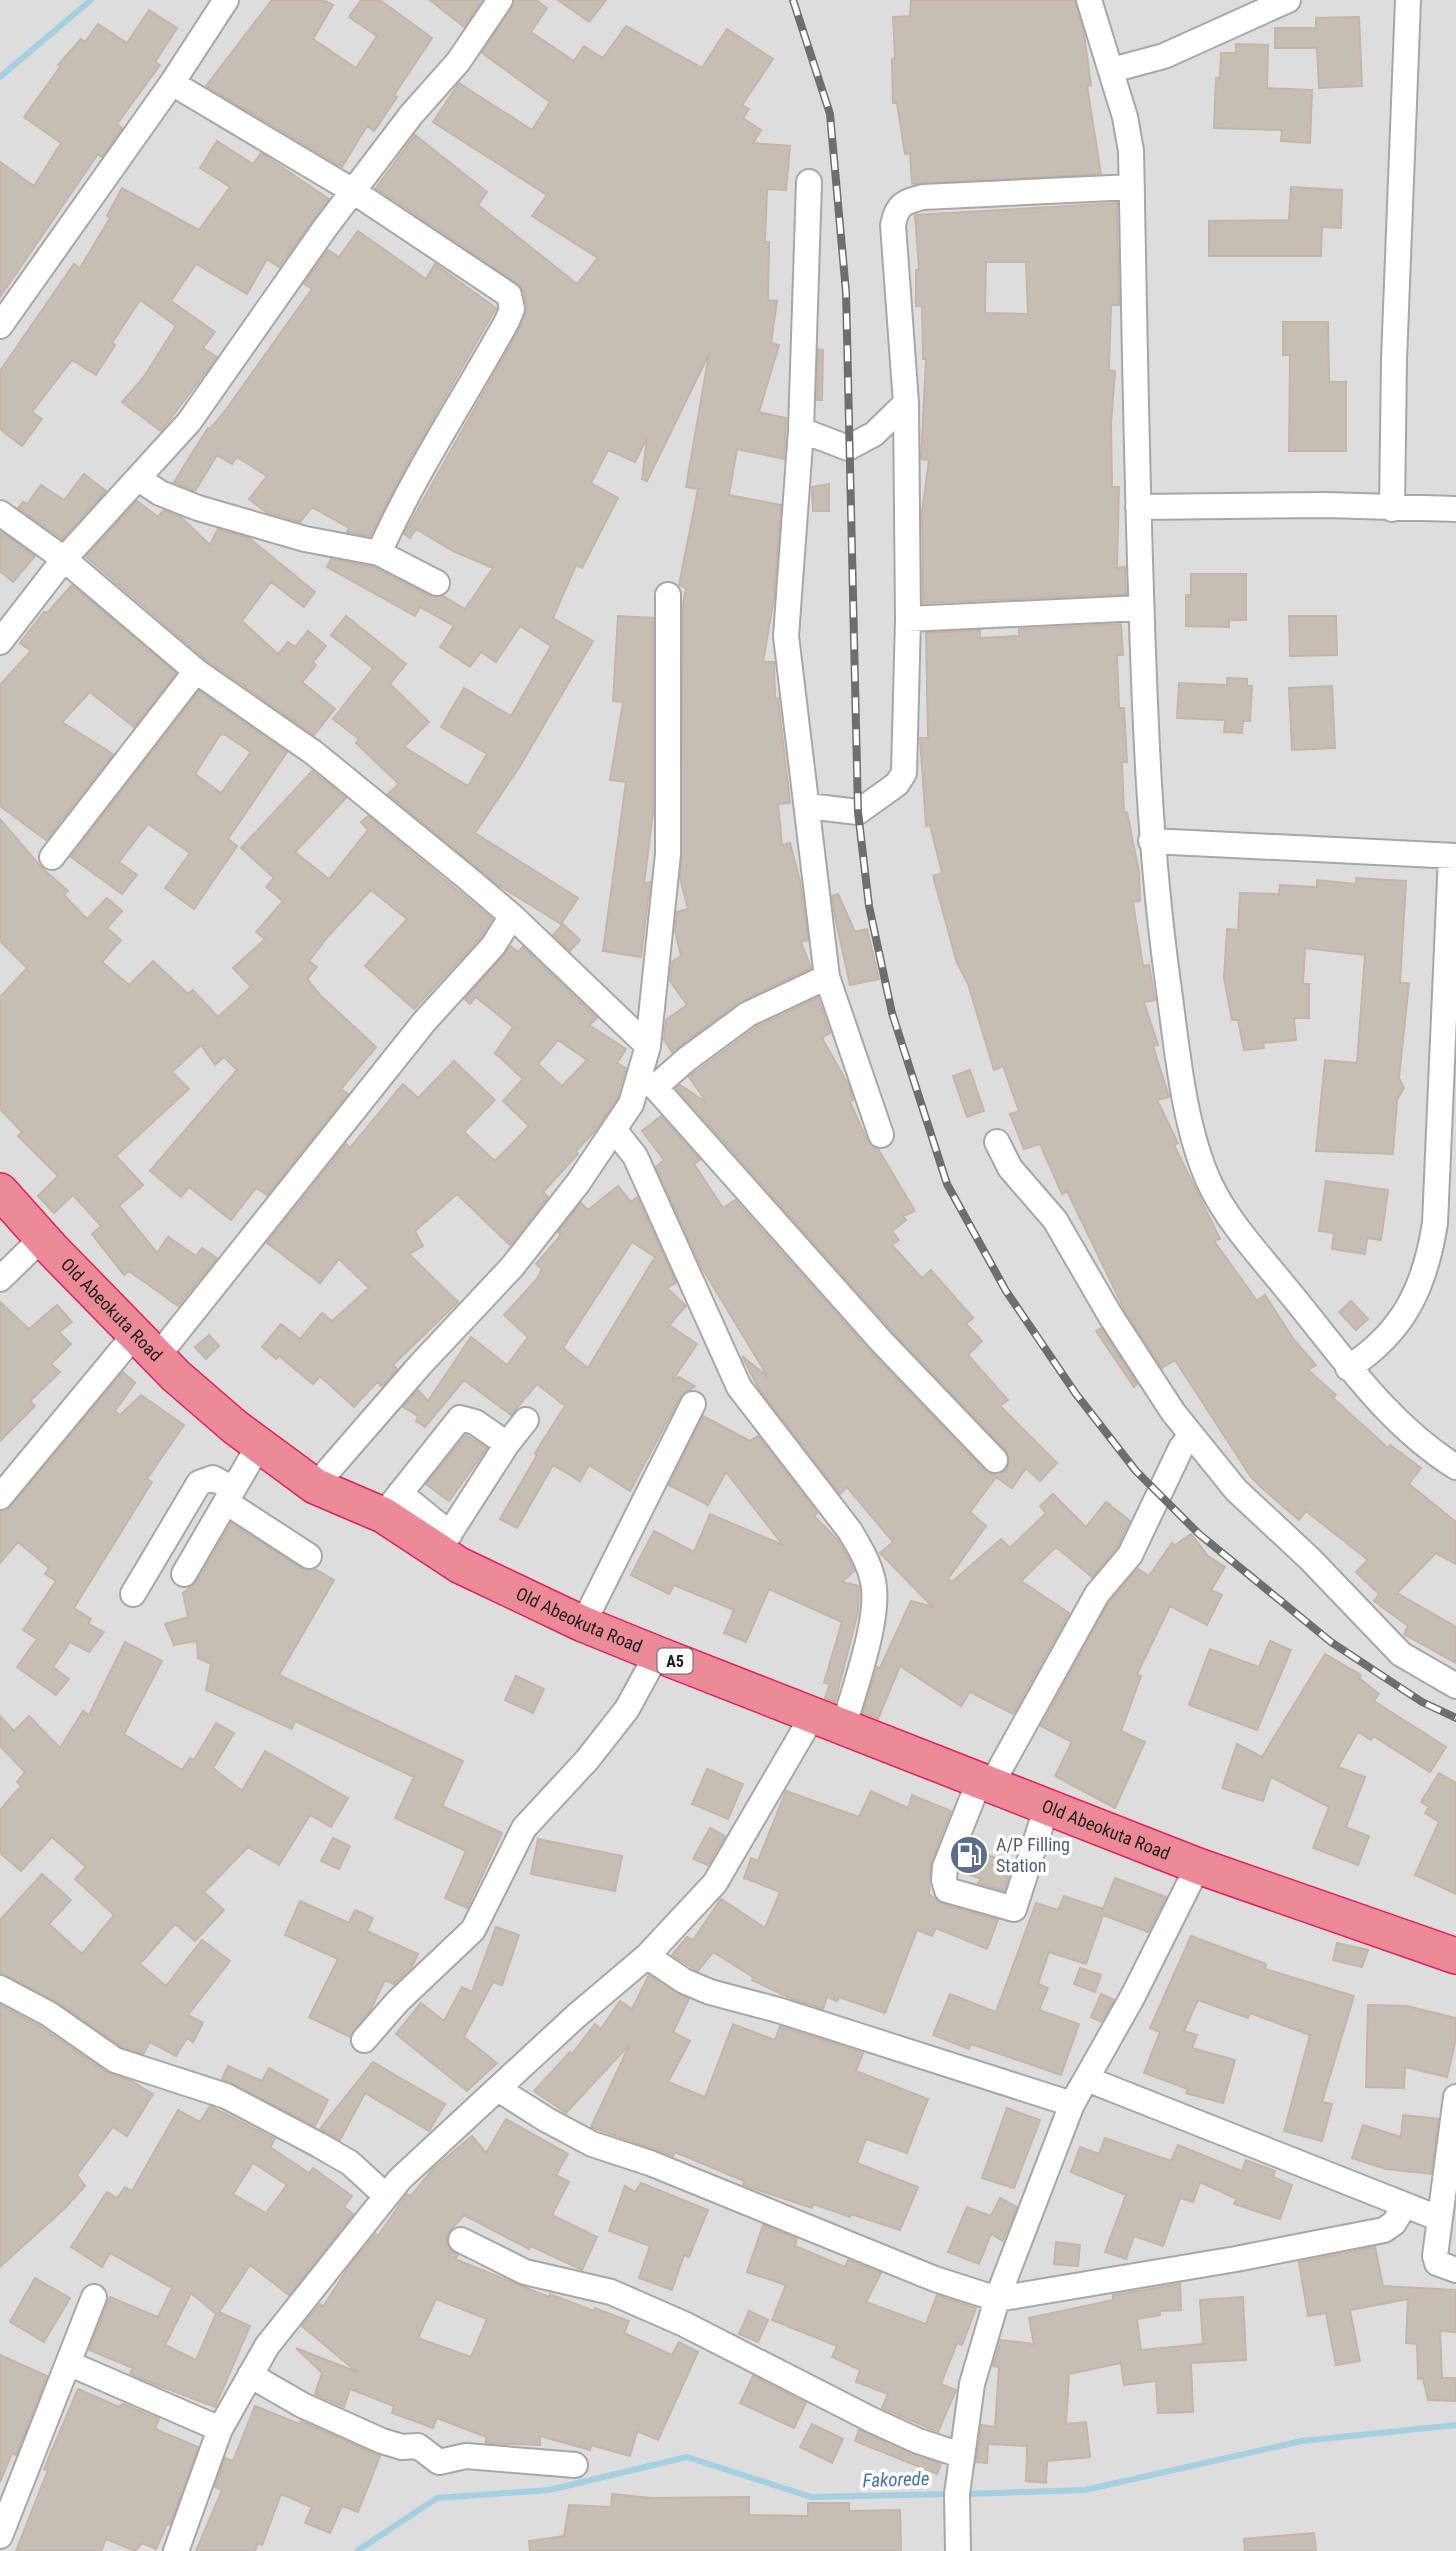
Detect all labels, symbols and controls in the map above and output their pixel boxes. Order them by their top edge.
street label: Old Abeokuta Road [57,1254,167,1365]
street label: Old Abeokuta Road [513,1583,645,1657]
road number: A5 [658,1648,692,1674]
street label: Old Abeokuta Road [1039,1795,1173,1864]
fuel station icon: A/P Filling Station [948,1834,990,1876]
place label: A/P Filling Station [996,1834,1070,1876]
water label: Fakorede [862,2467,930,2492]

